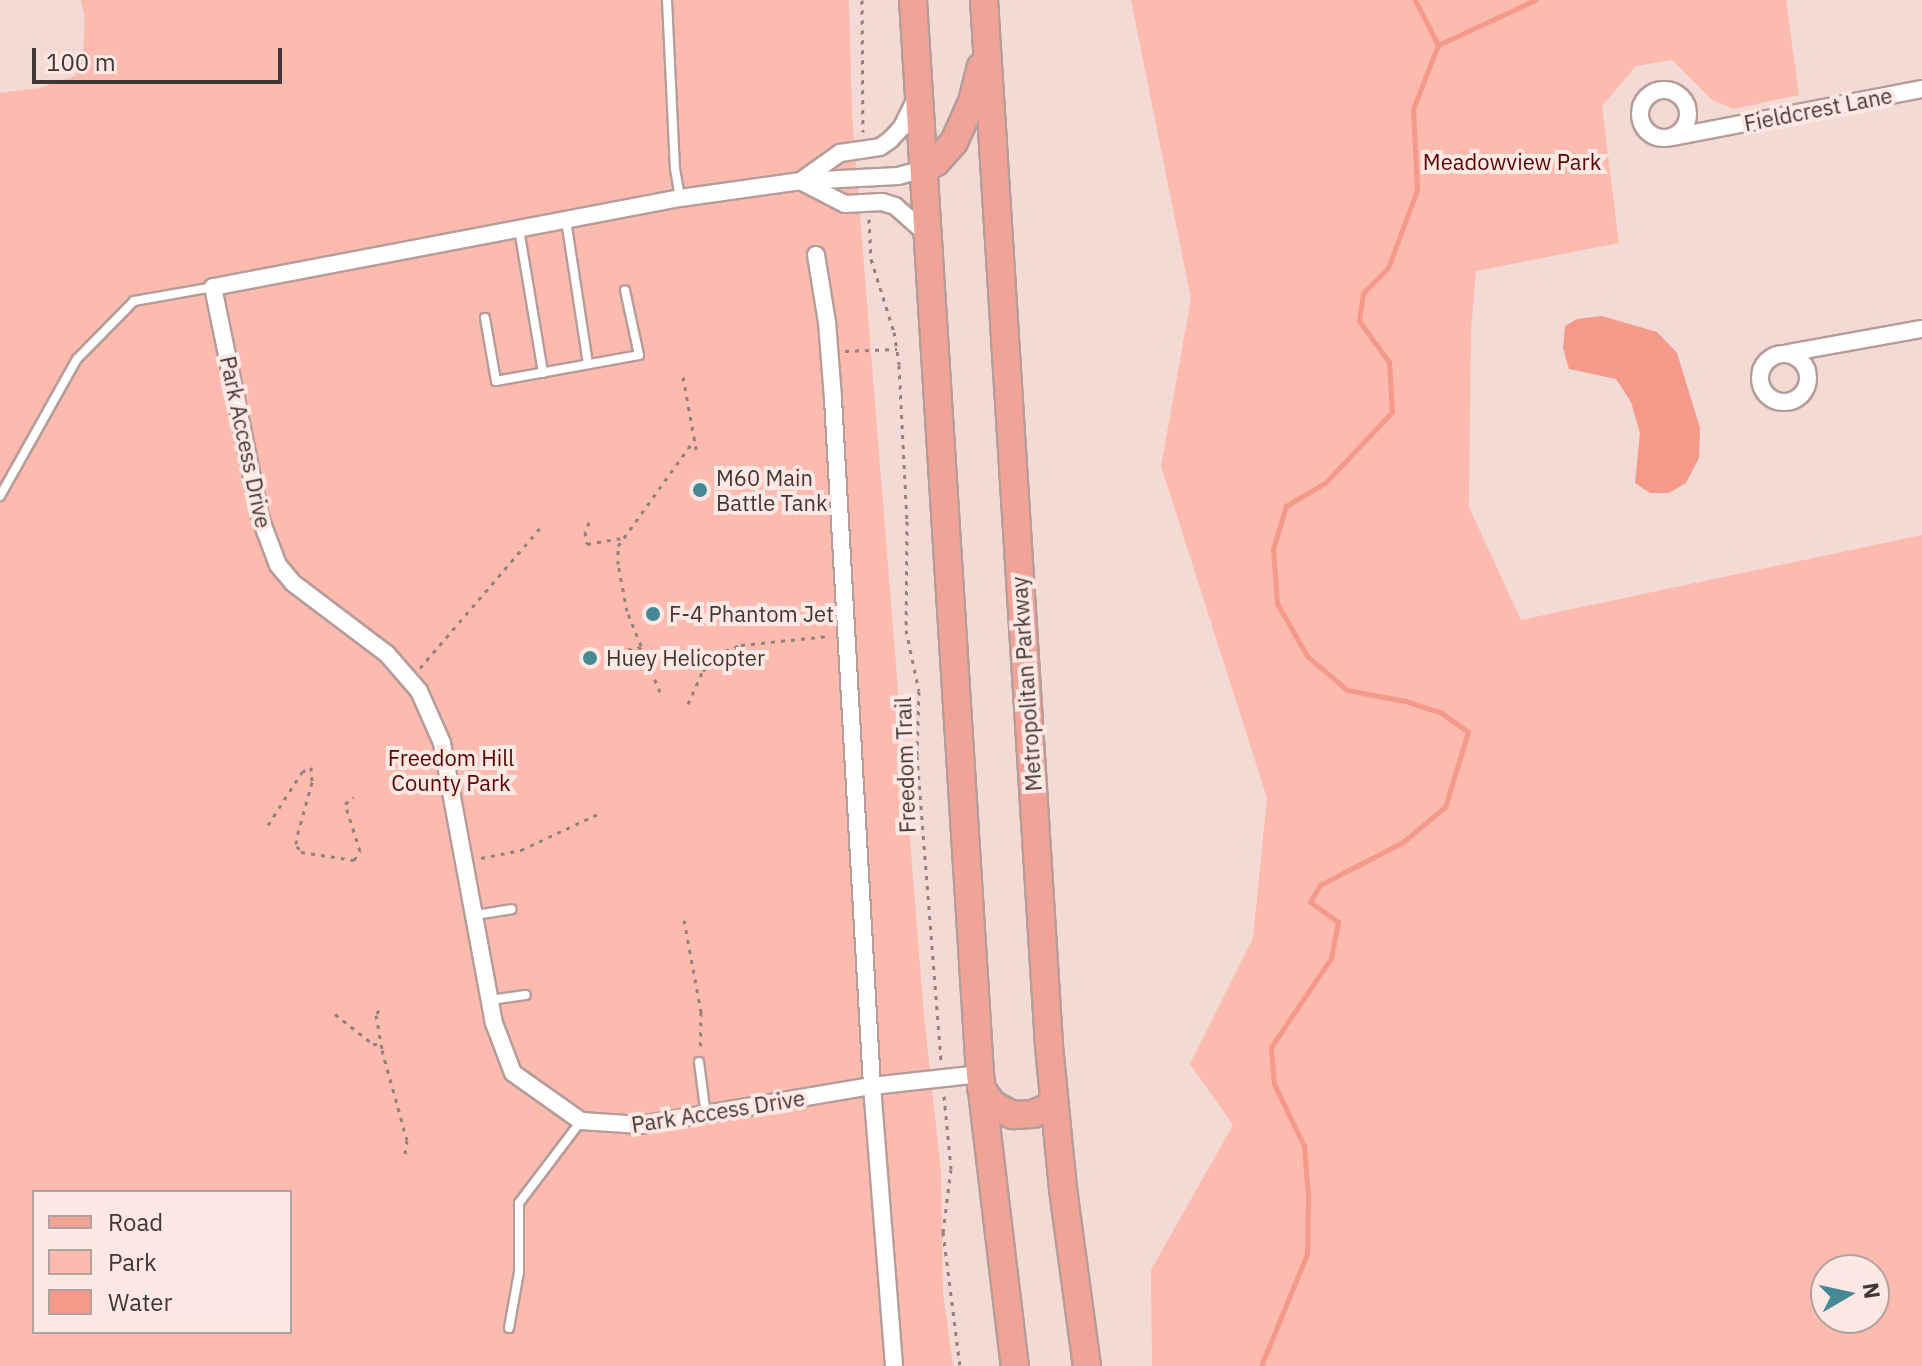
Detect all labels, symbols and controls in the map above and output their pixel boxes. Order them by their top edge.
scale bar [36,32,286,82]
text: 100 m [46,46,116,78]
street label: Fieldcrest Lane [1742,82,1894,136]
park label: Meadowview Park [1423,149,1601,175]
street label: Park Access Drive [215,354,277,530]
place label: M60 Main Battle Tank [716,464,827,516]
marker: M60 Main Battle Tank [691,481,709,499]
street label: Metropolitan Parkway [1005,576,1047,792]
place label: F-4 Phantom Jet [669,601,834,627]
marker: F-4 Phantom Jet [644,605,662,623]
place label: Huey Helicopter [606,645,765,671]
marker: Huey Helicopter [581,649,599,667]
street label: Freedom Trail [889,696,921,834]
park label: Freedom Hill County Park [388,744,514,796]
street label: Park Access Drive [629,1084,807,1138]
legend [32,1190,292,1334]
text: Road [108,1206,163,1238]
text: Park [108,1246,157,1278]
north arrow [1810,1254,1890,1334]
text: N [1857,1280,1888,1301]
text: Water [108,1286,172,1318]

